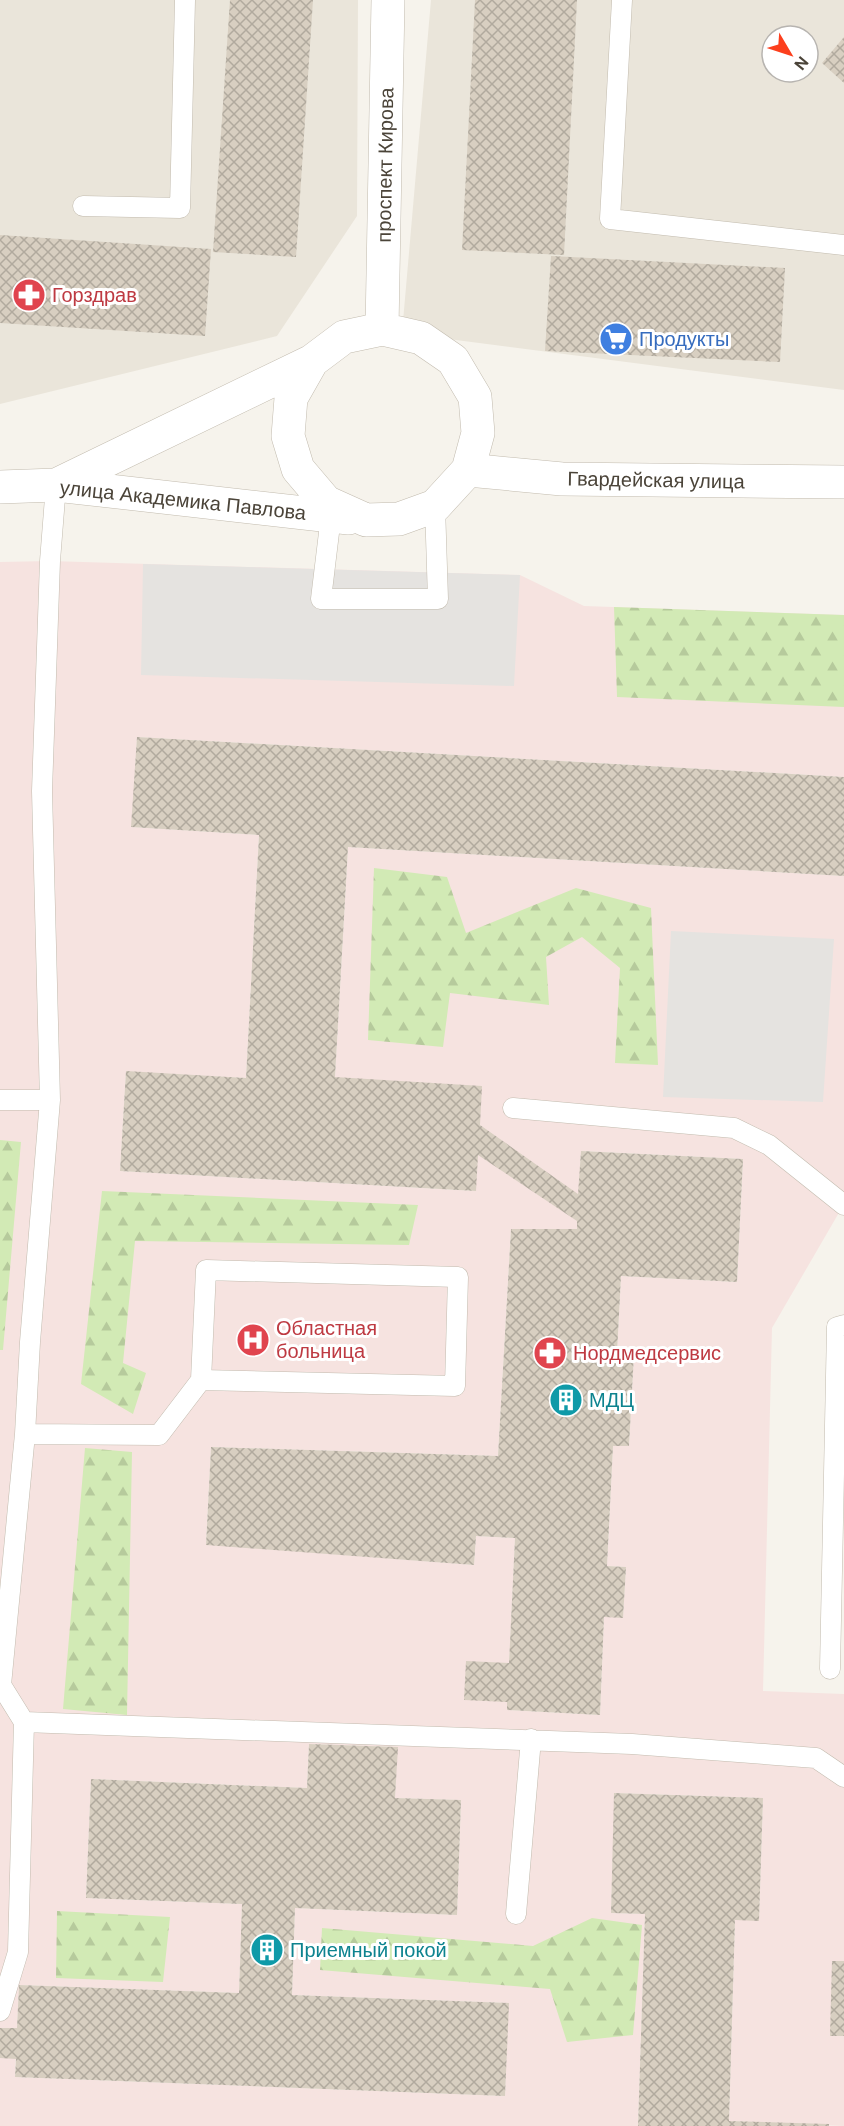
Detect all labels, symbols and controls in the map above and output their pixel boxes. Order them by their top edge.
north arrow [760,24,820,84]
text: N [789,52,813,74]
street label: проспект Кирова [371,86,399,243]
pharmacy icon: Горздрав [11,277,47,313]
place label: Горздрав [52,282,137,308]
supermarket icon: Продукты [598,321,634,357]
place label: Продукты [639,326,729,352]
street label: Гвардейская улица [567,465,746,495]
street label: улица Академика Павлова [59,474,308,526]
place label: Областная больница [276,1315,377,1364]
hospital icon: Областная больница [235,1322,271,1358]
pharmacy icon: Нордмедсервис [532,1335,568,1371]
place label: Нордмедсервис [573,1340,721,1366]
building icon: МДЦ [548,1382,584,1418]
place label: МДЦ [589,1387,634,1413]
building icon: Приемный покой [249,1932,285,1968]
place label: Приемный покой [290,1937,447,1963]

